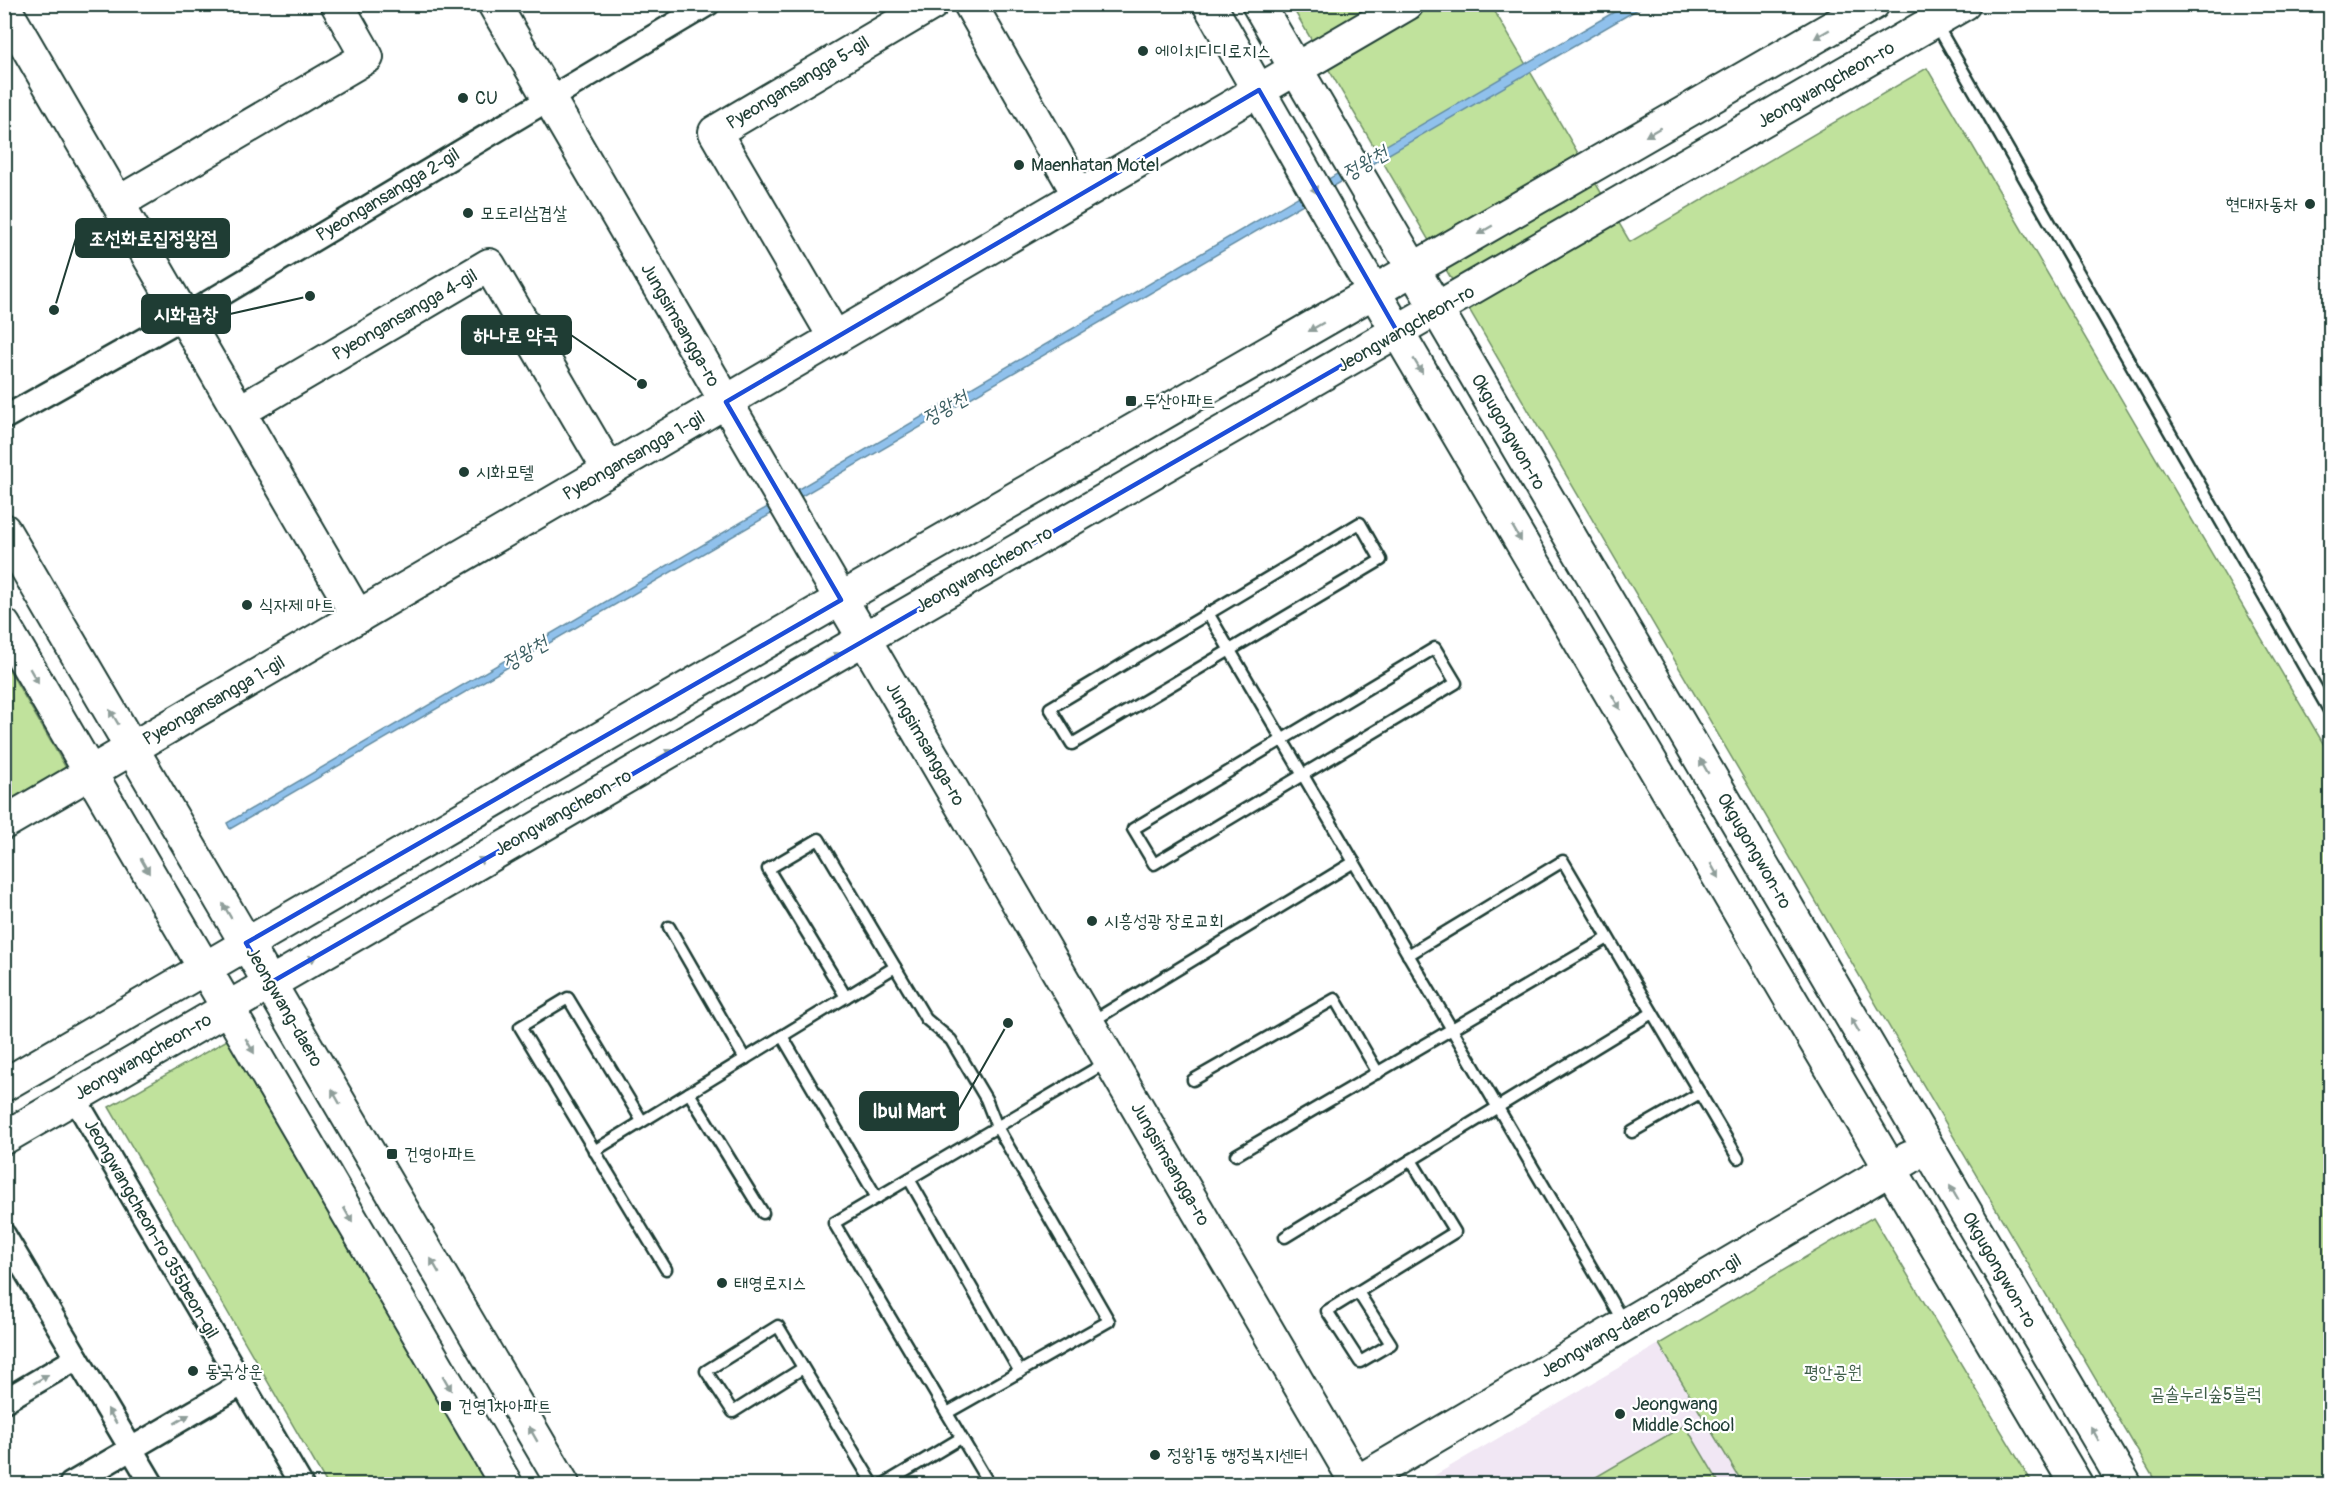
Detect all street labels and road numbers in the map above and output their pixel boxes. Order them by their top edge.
street label: Pyeongansangga 5-gil [722,31,874,135]
street label: Jeongwangcheon-ro [1753,36,1899,134]
street label: Pyeongansangga 2-gil [312,143,464,247]
street label: Jungsimsangga-ro [635,259,725,391]
street label: Pyeongansangga 4-gil [328,264,482,366]
street label: Jeongwangcheon-ro [1333,280,1479,378]
street label: Okgugongwon-ro [1466,370,1551,494]
street label: Pyeongansangga 1-gil [559,406,709,506]
street label: Jeongwangcheon-ro [911,521,1057,619]
street label: Pyeongansangga 1-gil [139,651,289,751]
street label: Jungsimsangga-ro [880,678,970,810]
street label: Jeongwangcheon-ro [490,764,636,862]
street label: Okgugongwon-ro [1712,789,1797,913]
street label: Jeongwang-daero [240,943,328,1071]
street label: Jeongwangcheon-ro [70,1008,216,1106]
street label: Jungsimsangga-ro [1125,1098,1215,1230]
street label: Jeongwangcheon-ro 355beon-gil [79,1115,223,1343]
street label: Okgugongwon-ro [1957,1208,2042,1332]
street label: Jeongwang-daero 298beon-gil [1536,1249,1746,1383]

